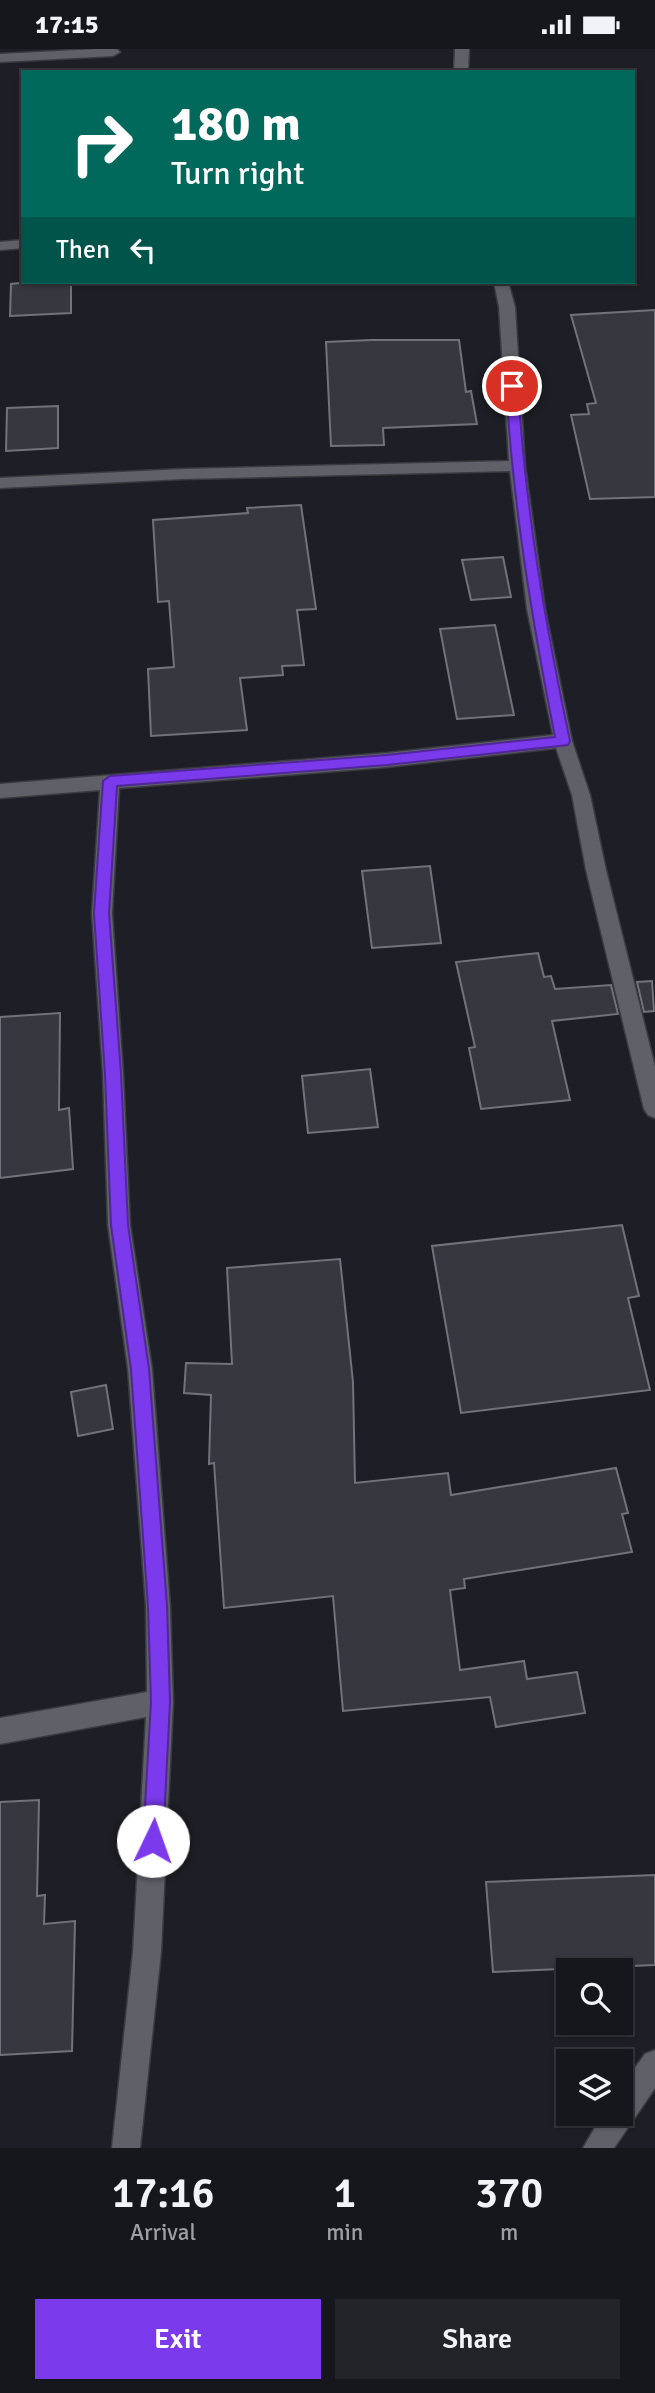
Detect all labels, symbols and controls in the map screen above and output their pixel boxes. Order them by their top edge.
text: 17:15 [35,9,99,41]
text: 180 m [171,94,301,154]
icon: right [56,98,147,189]
text: Turn right [171,154,304,193]
icon: left [124,231,162,269]
text: Then [56,234,110,266]
pin [482,356,542,416]
icon: arrive [493,367,531,405]
position arrow [116,1804,190,1878]
map controls [556,1958,633,2126]
button: search [556,1958,633,2035]
button: layers [556,2049,633,2126]
text: 17:16 [112,2168,214,2219]
text: 1 [333,2168,356,2219]
text: 370 [475,2168,543,2219]
text: Arrival [130,2218,196,2247]
text: min [326,2218,363,2247]
text: m [500,2218,518,2247]
button: Exit [35,2299,321,2379]
button: Share [335,2299,620,2379]

